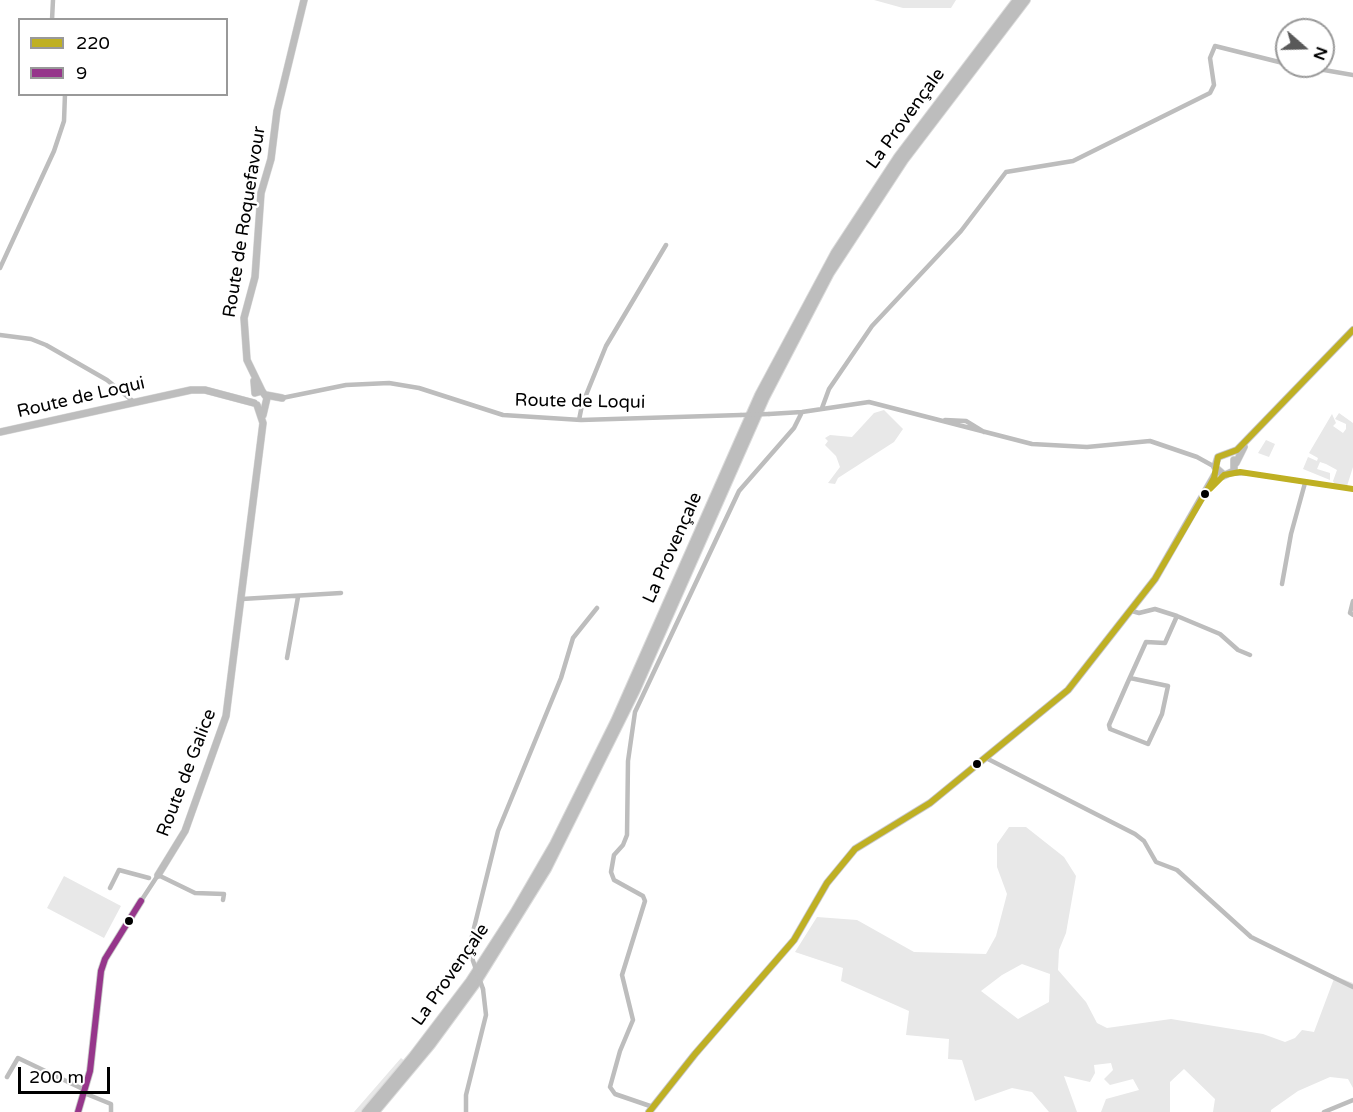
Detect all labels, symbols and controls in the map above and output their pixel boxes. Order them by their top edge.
legend [18,18,228,96]
north arrow [1275,18,1335,78]
text: 220 [76,32,110,54]
text: N [1308,44,1332,63]
text: 9 [76,62,87,84]
street label: La Provençale [862,64,950,174]
street label: Route de Roquefavour [219,125,271,319]
street label: Route de Loqui [15,373,147,423]
street label: Route de Loqui [514,390,646,414]
unlabelled marker [1199,488,1211,500]
street label: La Provençale [639,489,707,607]
street label: Route de Galice [153,706,221,840]
unlabelled marker [971,758,983,770]
unlabelled marker [123,915,135,927]
street label: La Provençale [408,920,494,1030]
scale bar [21,1055,112,1093]
text: 200 m [29,1066,84,1088]

